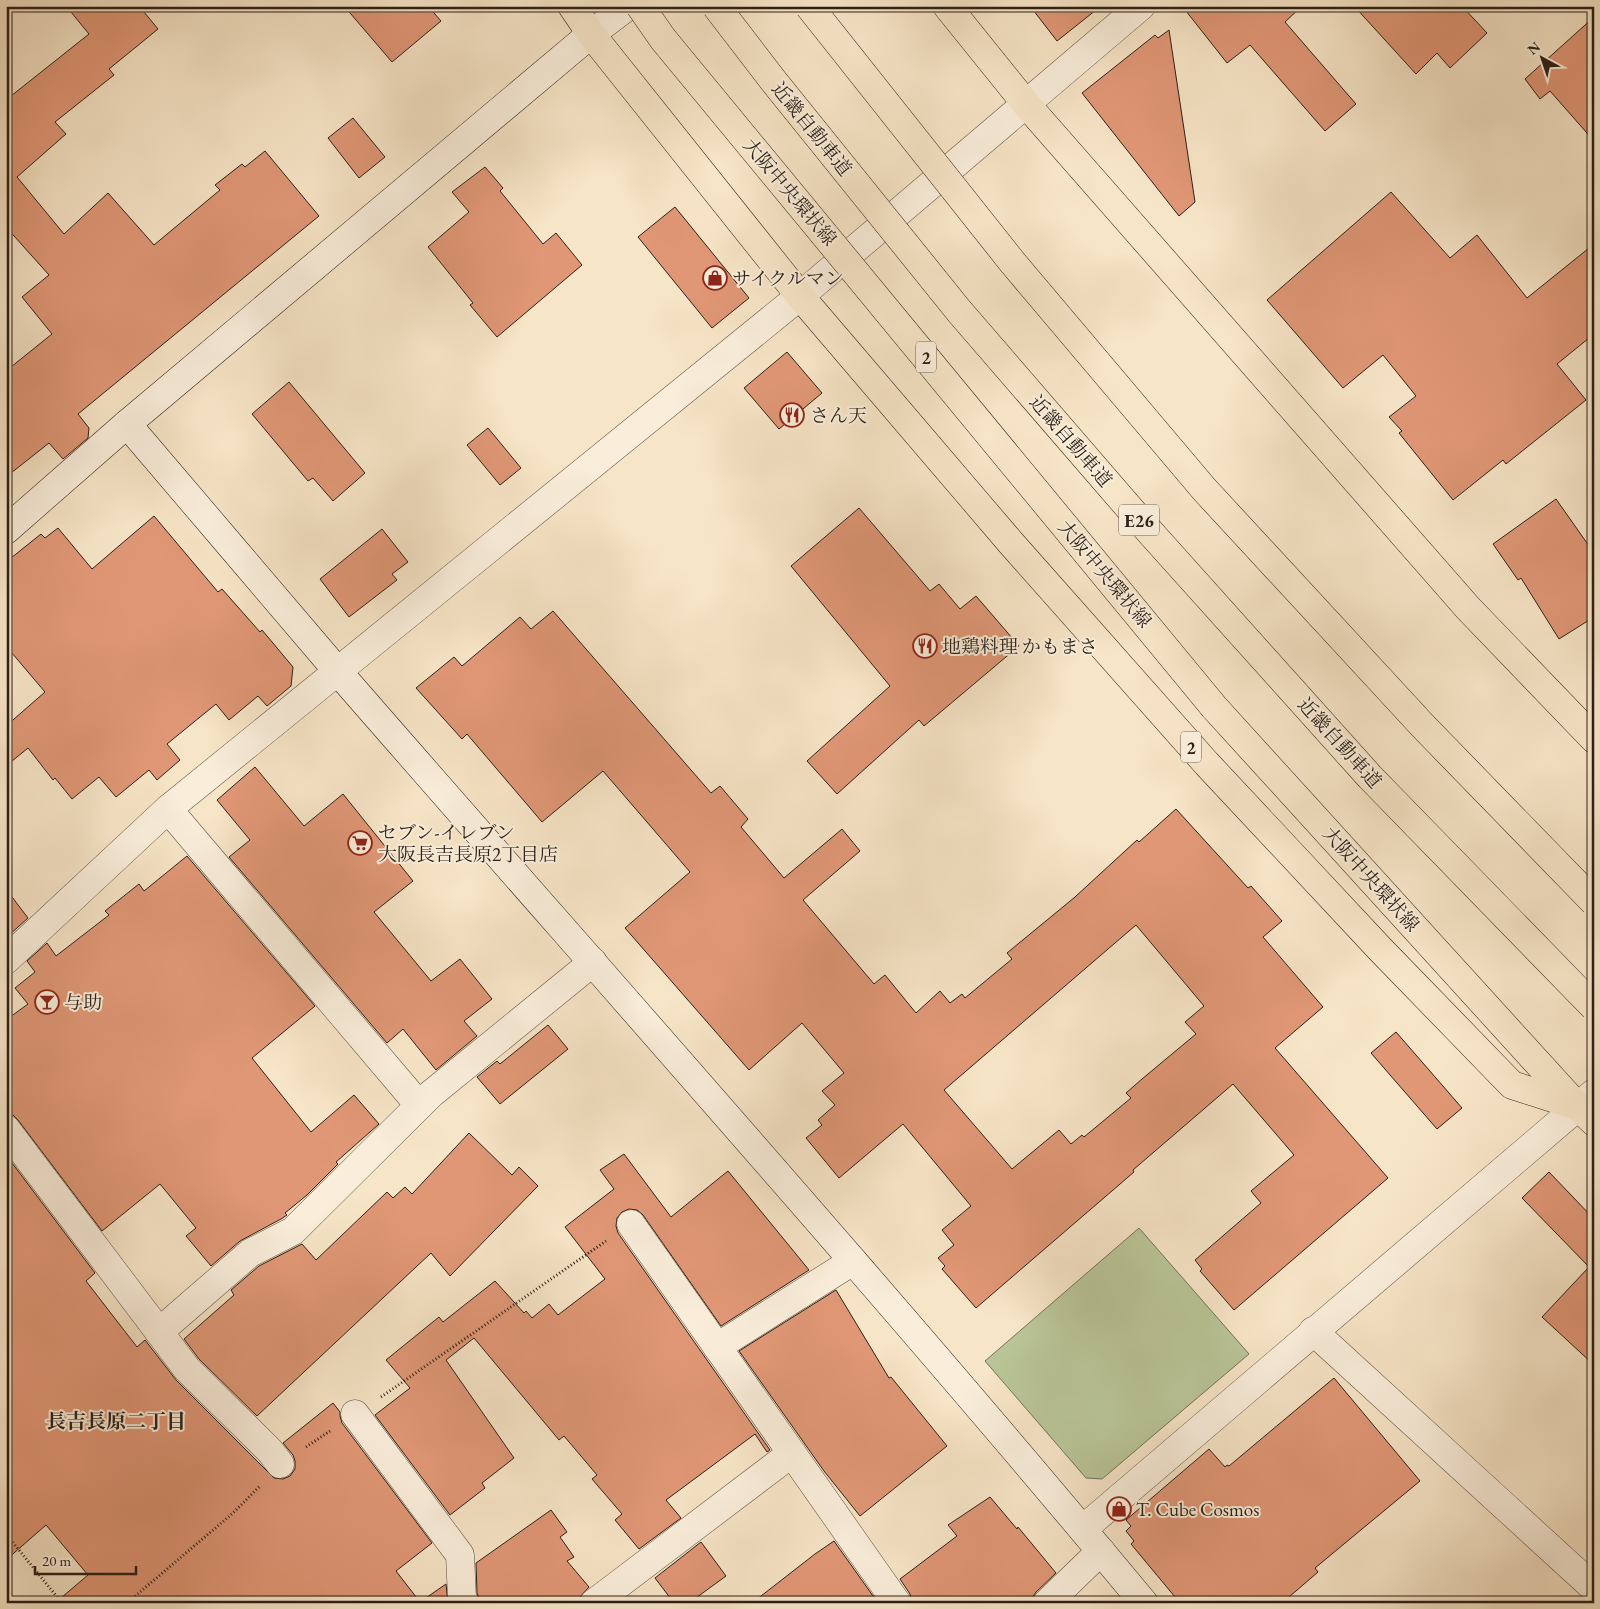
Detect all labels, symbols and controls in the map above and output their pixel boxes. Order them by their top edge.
north arrow [1518,32,1568,82]
text: N [1524,37,1544,59]
street label: 近畿自動車道 [766,77,858,181]
street label: 大阪中央環状線 [738,133,842,251]
shop icon: サイクルマン [702,265,728,291]
place label: サイクルマン [732,266,844,291]
road number: 2 [916,342,936,372]
street label: 近畿自動車道 [1024,390,1118,492]
restaurant icon: さん天 [779,402,805,428]
place label: さん天 [810,403,867,428]
road number: E26 [1119,504,1159,536]
street label: 大阪中央環状線 [1053,515,1157,633]
restaurant icon: 地鶏料理 かもまさ [912,633,938,659]
place label: 地鶏料理 かもまさ [942,634,1098,659]
street label: 近畿自動車道 [1293,692,1387,794]
road number: 2 [1181,732,1201,762]
place label: セブン-イレブン 大阪長吉長原2丁目店 [378,820,558,867]
street label: 大阪中央環状線 [1317,821,1425,937]
supermarket icon: セブン-イレブン 大阪長吉長原2丁目店 [347,830,373,856]
bar icon: 与助 [34,989,60,1015]
place label: 与助 [64,990,102,1015]
district label: 長吉長原二丁目 [46,1408,186,1434]
shop icon: T. Cube Cosmos [1106,1496,1132,1522]
place label: T. Cube Cosmos [1136,1497,1259,1522]
scale bar [35,1544,136,1576]
text: 20 m [42,1551,71,1570]

